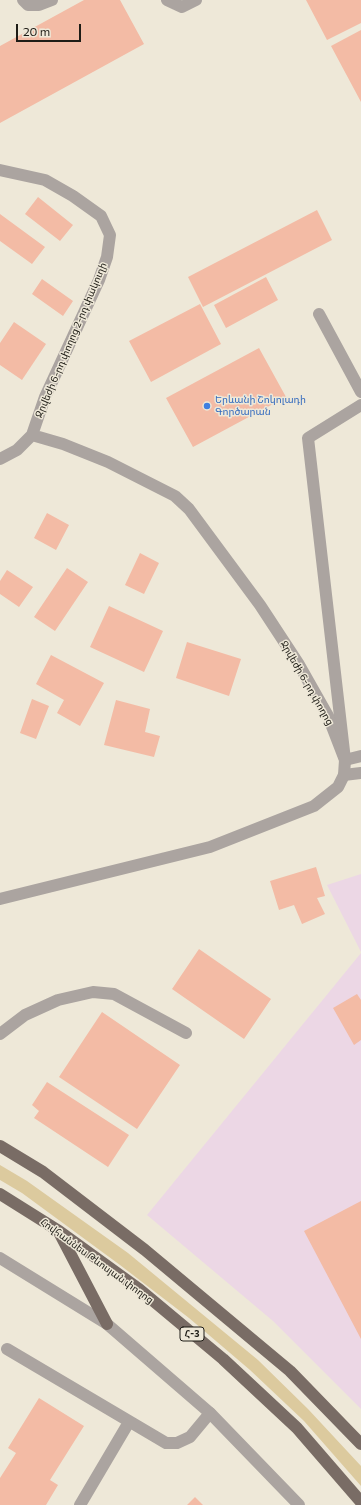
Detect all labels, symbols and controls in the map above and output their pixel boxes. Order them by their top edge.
scale bar [18,16,83,42]
text: 20 m [23,24,50,38]
street label: Ջրվեժի 6-րդ փողոց 2-րդ փակուղի [33,261,109,419]
place label: Երևանի Շոկոլադի Գործարան [215,394,306,418]
marker: Երևանի Շոկոլադի Գործարան [202,401,212,411]
street label: Ջրվեժի 6-րդ փողոց [278,638,336,728]
street label: Հովհաննես Թևոսյան փողոց [38,1216,156,1306]
road number: Հ-3 [180,1327,204,1341]

